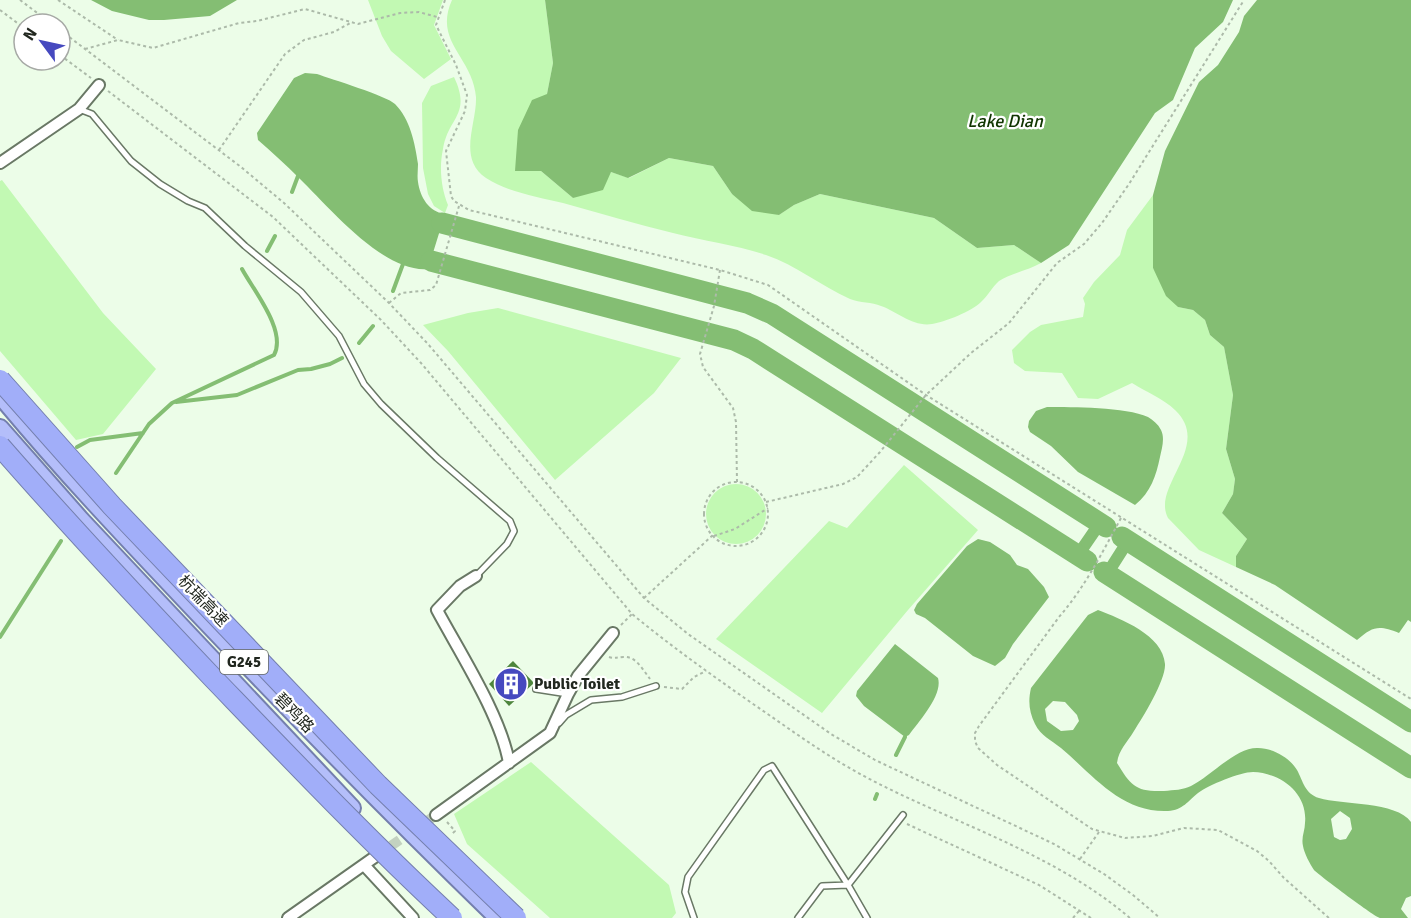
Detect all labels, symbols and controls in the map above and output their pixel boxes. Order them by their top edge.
north arrow [12,12,72,72]
text: N [19,24,42,44]
water label: Lake Dian [967,110,1044,132]
street label: 杭瑞高速 [174,571,232,631]
road number: G245 [220,650,268,674]
building icon: Public Toilet [493,666,529,702]
place label: Public Toilet [534,674,620,694]
street label: 碧鸡路 [270,689,318,737]

